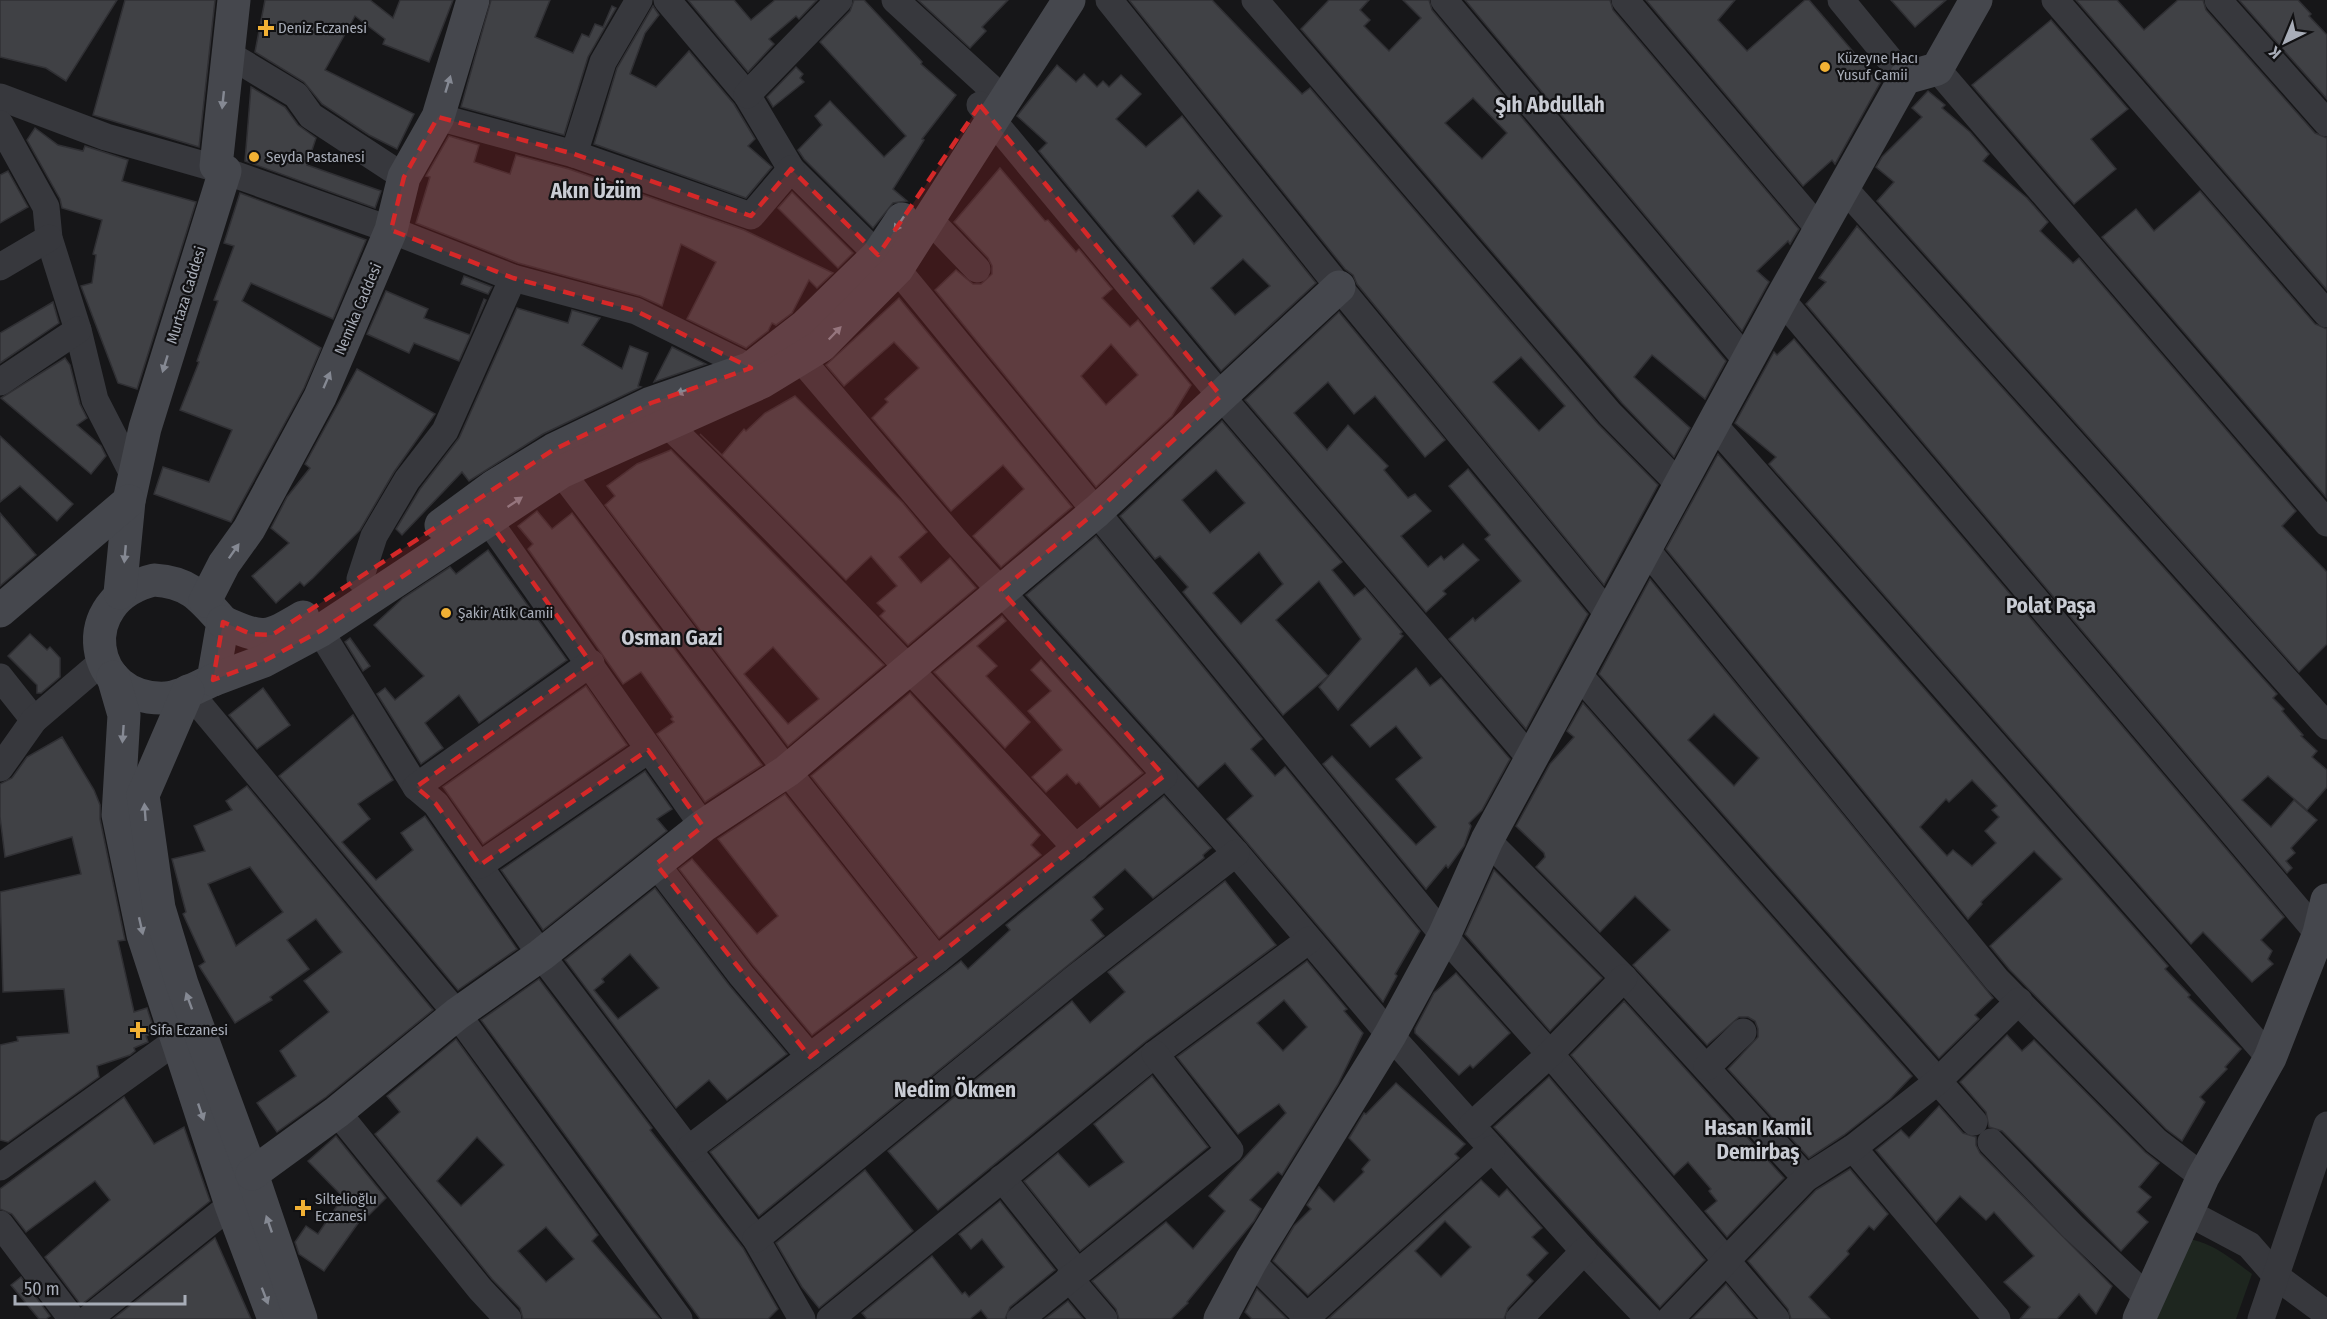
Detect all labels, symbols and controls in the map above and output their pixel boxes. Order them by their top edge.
north arrow [2255,12,2315,72]
place label: Deniz Eczanesi [278,19,367,37]
marker: Deniz Eczanesi [259,21,273,35]
text: K [2265,42,2285,63]
place label: Küzeyne Hacı Yusuf Camii [1837,49,1918,84]
marker: Küzeyne Hacı Yusuf Camii [1818,60,1832,74]
one-way arrow [444,75,453,93]
one-way arrow [218,90,228,109]
district label: Şıh Abdullah [1495,92,1605,118]
place label: Seyda Pastanesi [266,148,365,166]
marker: Seyda Pastanesi [247,150,261,164]
district label: Akın Üzüm [550,177,641,204]
one-way arrow [894,216,905,232]
street label: Murtaza Caddesi [163,244,209,346]
street label: Nemika Caddesi [331,260,385,358]
one-way arrow [827,326,841,340]
one-way arrow [160,355,169,373]
one-way arrow [322,370,332,388]
one-way arrow [675,387,693,397]
one-way arrow [507,496,524,507]
one-way arrow [228,543,240,559]
one-way arrow [120,545,130,564]
district label: Polat Paşa [2006,593,2096,619]
place label: Şakir Atik Camii [458,604,553,622]
marker: Şakir Atik Camii [439,606,453,620]
district label: Osman Gazi [621,625,723,651]
one-way arrow [118,724,128,743]
one-way arrow [140,802,149,821]
one-way arrow [137,917,146,936]
one-way arrow [183,992,193,1010]
place label: Sifa Eczanesi [150,1021,228,1039]
marker: Sifa Eczanesi [131,1023,145,1037]
district label: Nedim Ökmen [894,1076,1016,1103]
one-way arrow [197,1103,207,1121]
district label: Hasan Kamil Demirbaş [1704,1115,1812,1165]
place label: Siltelioğlu Eczanesi [315,1190,377,1225]
marker: Siltelioğlu Eczanesi [296,1201,310,1215]
one-way arrow [264,1215,274,1233]
scale bar [15,1268,184,1306]
text: 50 m [24,1278,60,1300]
one-way arrow [261,1287,270,1305]

